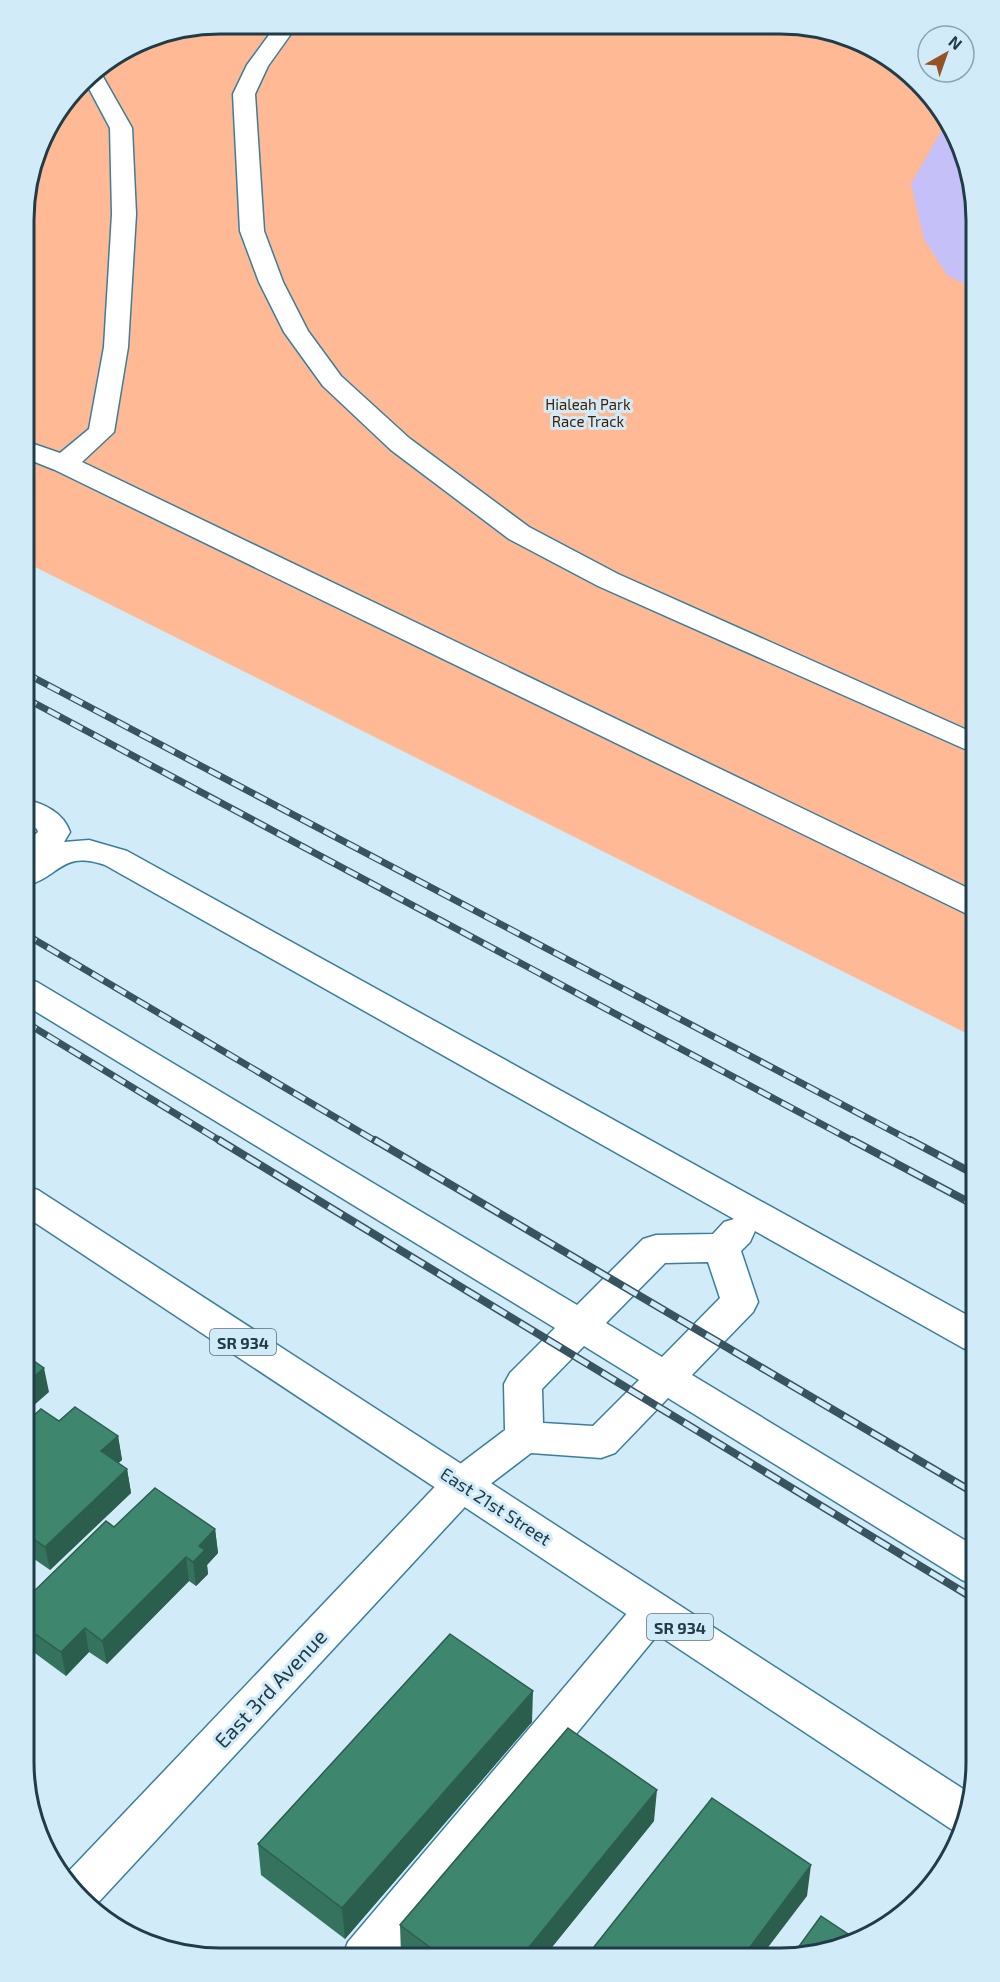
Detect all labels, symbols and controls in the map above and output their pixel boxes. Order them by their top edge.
north arrow [916,24,976,84]
text: N [945,31,966,53]
park label: Hialeah Park Race Track [545,395,631,430]
road number: SR 934 [210,1329,276,1355]
street label: East 21st Street [437,1462,555,1550]
road number: SR 934 [647,1614,713,1640]
street label: East 3rd Avenue [209,1623,331,1753]

